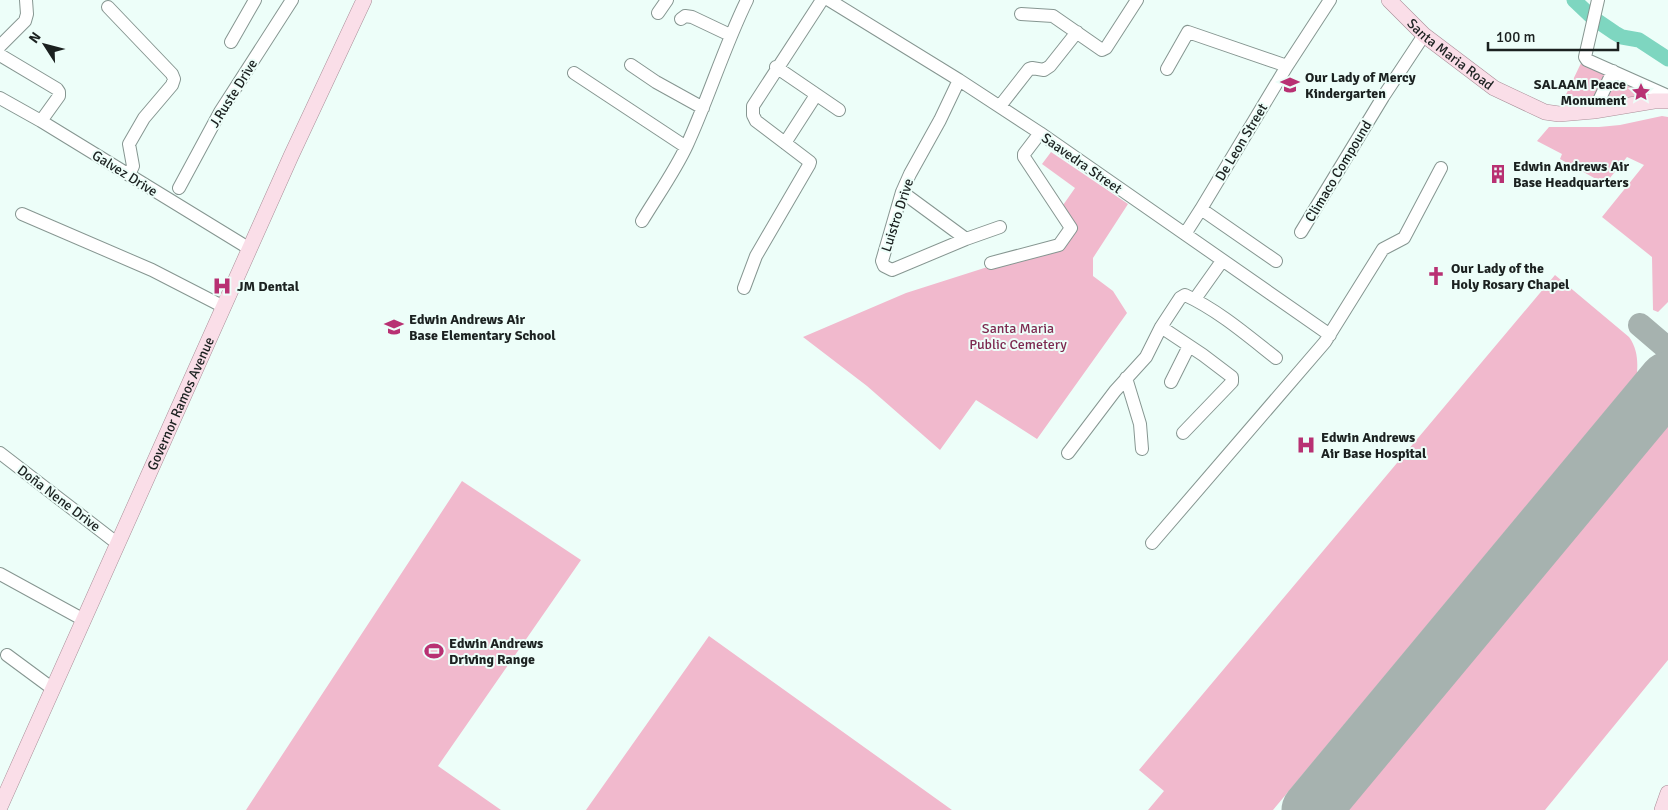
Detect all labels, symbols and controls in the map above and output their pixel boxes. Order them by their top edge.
street label: Santa Maria Road [1403,15,1497,94]
north arrow [20,20,70,70]
scale bar [1488,20,1618,52]
text: 100 m [1496,28,1536,46]
text: N [25,29,45,47]
street label: J.Ruste Drive [206,56,261,131]
place label: Our Lady of Mercy Kindergarten [1305,69,1416,102]
school or university icon: Our Lady of Mercy Kindergarten [1279,74,1301,96]
place label: SALAAM Peace Monument [1534,76,1627,109]
place icon: SALAAM Peace Monument [1630,81,1652,103]
street label: De Leon Street [1212,100,1271,184]
street label: Climaco Compound [1301,117,1375,225]
street label: Saavedra Street [1038,129,1125,197]
street label: Galvez Drive [89,147,161,200]
place label: Edwin Andrews Air Base Headquarters [1513,158,1629,191]
building icon: Edwin Andrews Air Base Headquarters [1487,163,1509,185]
street label: Luistro Drive [878,176,917,254]
place label: Our Lady of the Holy Rosary Chapel [1451,260,1570,293]
church icon: Our Lady of the Holy Rosary Chapel [1425,265,1447,287]
hospital icon: JM Dental [211,275,233,297]
place label: JM Dental [237,278,300,295]
place label: Edwin Andrews Air Base Elementary School [409,311,556,344]
school or university icon: Edwin Andrews Air Base Elementary School [383,316,405,338]
park label: Santa Maria Public Cemetery [969,320,1067,353]
street label: Governor Ramos Avenue [144,334,218,473]
place label: Edwin Andrews Air Base Hospital [1321,429,1427,462]
hospital icon: Edwin Andrews Air Base Hospital [1295,434,1317,456]
street label: Doña Nene Drive [14,462,104,535]
place label: Edwin Andrews Driving Range [449,635,543,668]
sports icon: Edwin Andrews Driving Range [423,640,445,662]

